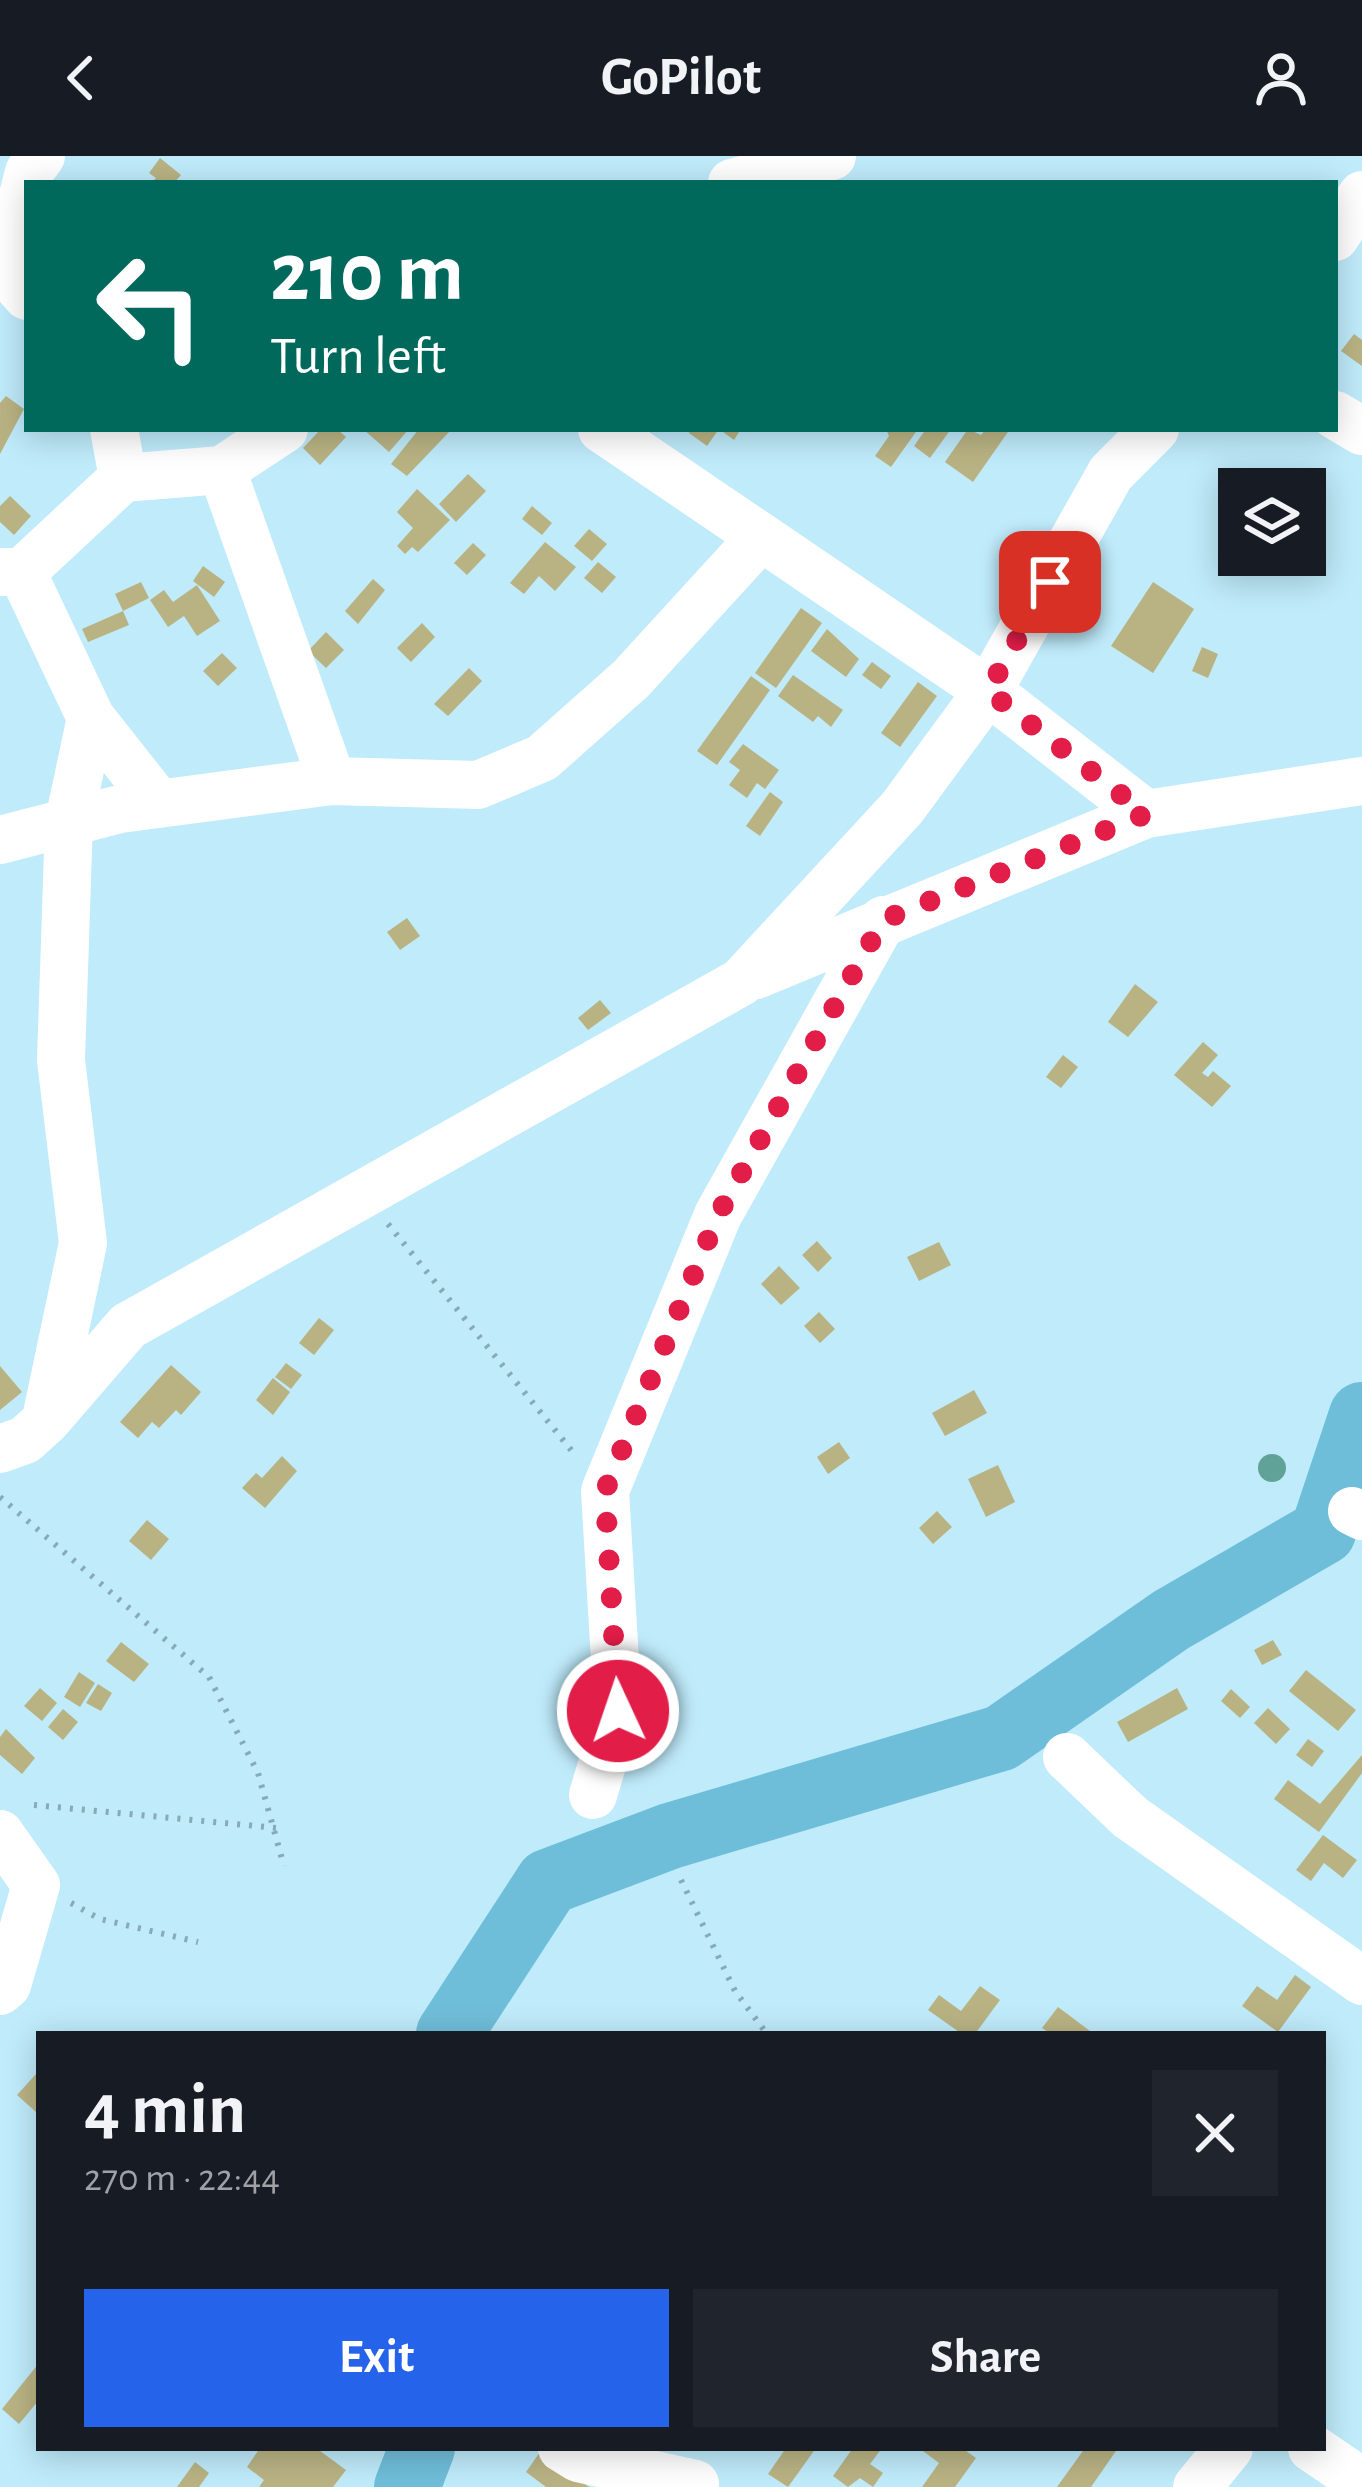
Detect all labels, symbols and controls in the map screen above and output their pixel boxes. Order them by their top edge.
icon: back [48,45,114,111]
icon: person [1248,45,1314,111]
text: GoPilot [601,51,761,105]
icon: left [72,228,228,384]
text: 210 m [270,232,464,316]
text: Turn left [270,330,446,384]
map controls [1218,468,1326,576]
button: layers [1218,468,1326,576]
pin [999,531,1101,633]
icon: arrive [1017,549,1083,615]
position arrow [555,1648,681,1774]
button: close [1152,2070,1278,2196]
text: 4 min [84,2074,246,2146]
text: 270 m · 22:44 [84,2159,280,2198]
button: Exit [84,2289,669,2427]
button: Share [693,2289,1278,2427]

